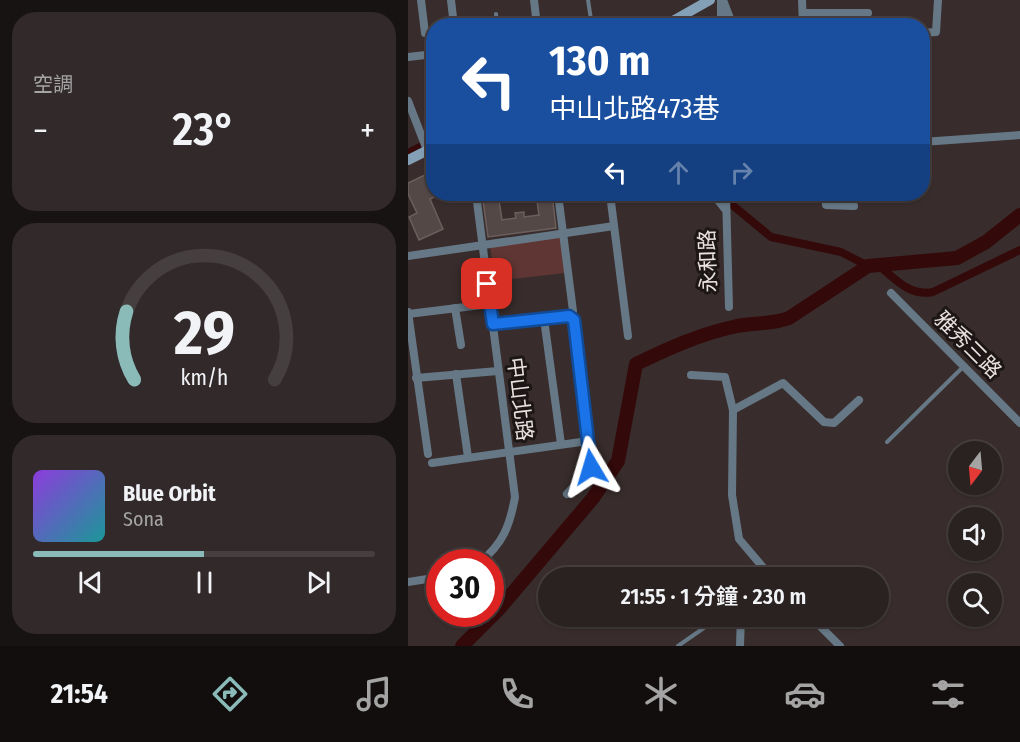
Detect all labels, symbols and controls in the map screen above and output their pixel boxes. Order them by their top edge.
text: 130 m [549,36,650,86]
icon: left [450,42,528,120]
text: 空調 [33,72,73,96]
text: 中山北路473巷 [549,93,719,125]
text: 23° [173,103,235,157]
text: − [33,111,48,151]
text: + [360,111,375,151]
icon: left [599,156,632,189]
icon: ahead [662,156,695,189]
icon: right [725,156,758,189]
street label: 永和路 [694,229,722,293]
pin [461,258,512,309]
icon: arrive [470,267,503,300]
text: 29 [173,296,234,371]
street label: 雅秀三路 [929,306,1007,384]
street label: 中山北路 [502,356,538,442]
text: km/h [180,365,228,391]
position arrow [559,435,623,499]
north arrow [948,441,1002,495]
map controls [948,441,1002,627]
text: Blue Orbit [123,480,216,507]
text: Sona [123,507,164,531]
button: sound [948,507,1002,561]
speed limit sign: 30 [426,549,504,627]
icon: previous [74,566,107,599]
icon: pause [188,566,221,599]
icon: next [302,566,335,599]
button: search [948,573,1002,627]
text: 21:55 · 1 分鐘 · 230 m [621,583,806,610]
icon: directions [209,673,251,715]
icon: music [353,673,395,715]
icon: phone [496,673,538,715]
icon: climate [640,673,682,715]
icon: car [784,673,826,715]
icon: filters [927,673,969,715]
text: 21:54 [51,678,108,710]

